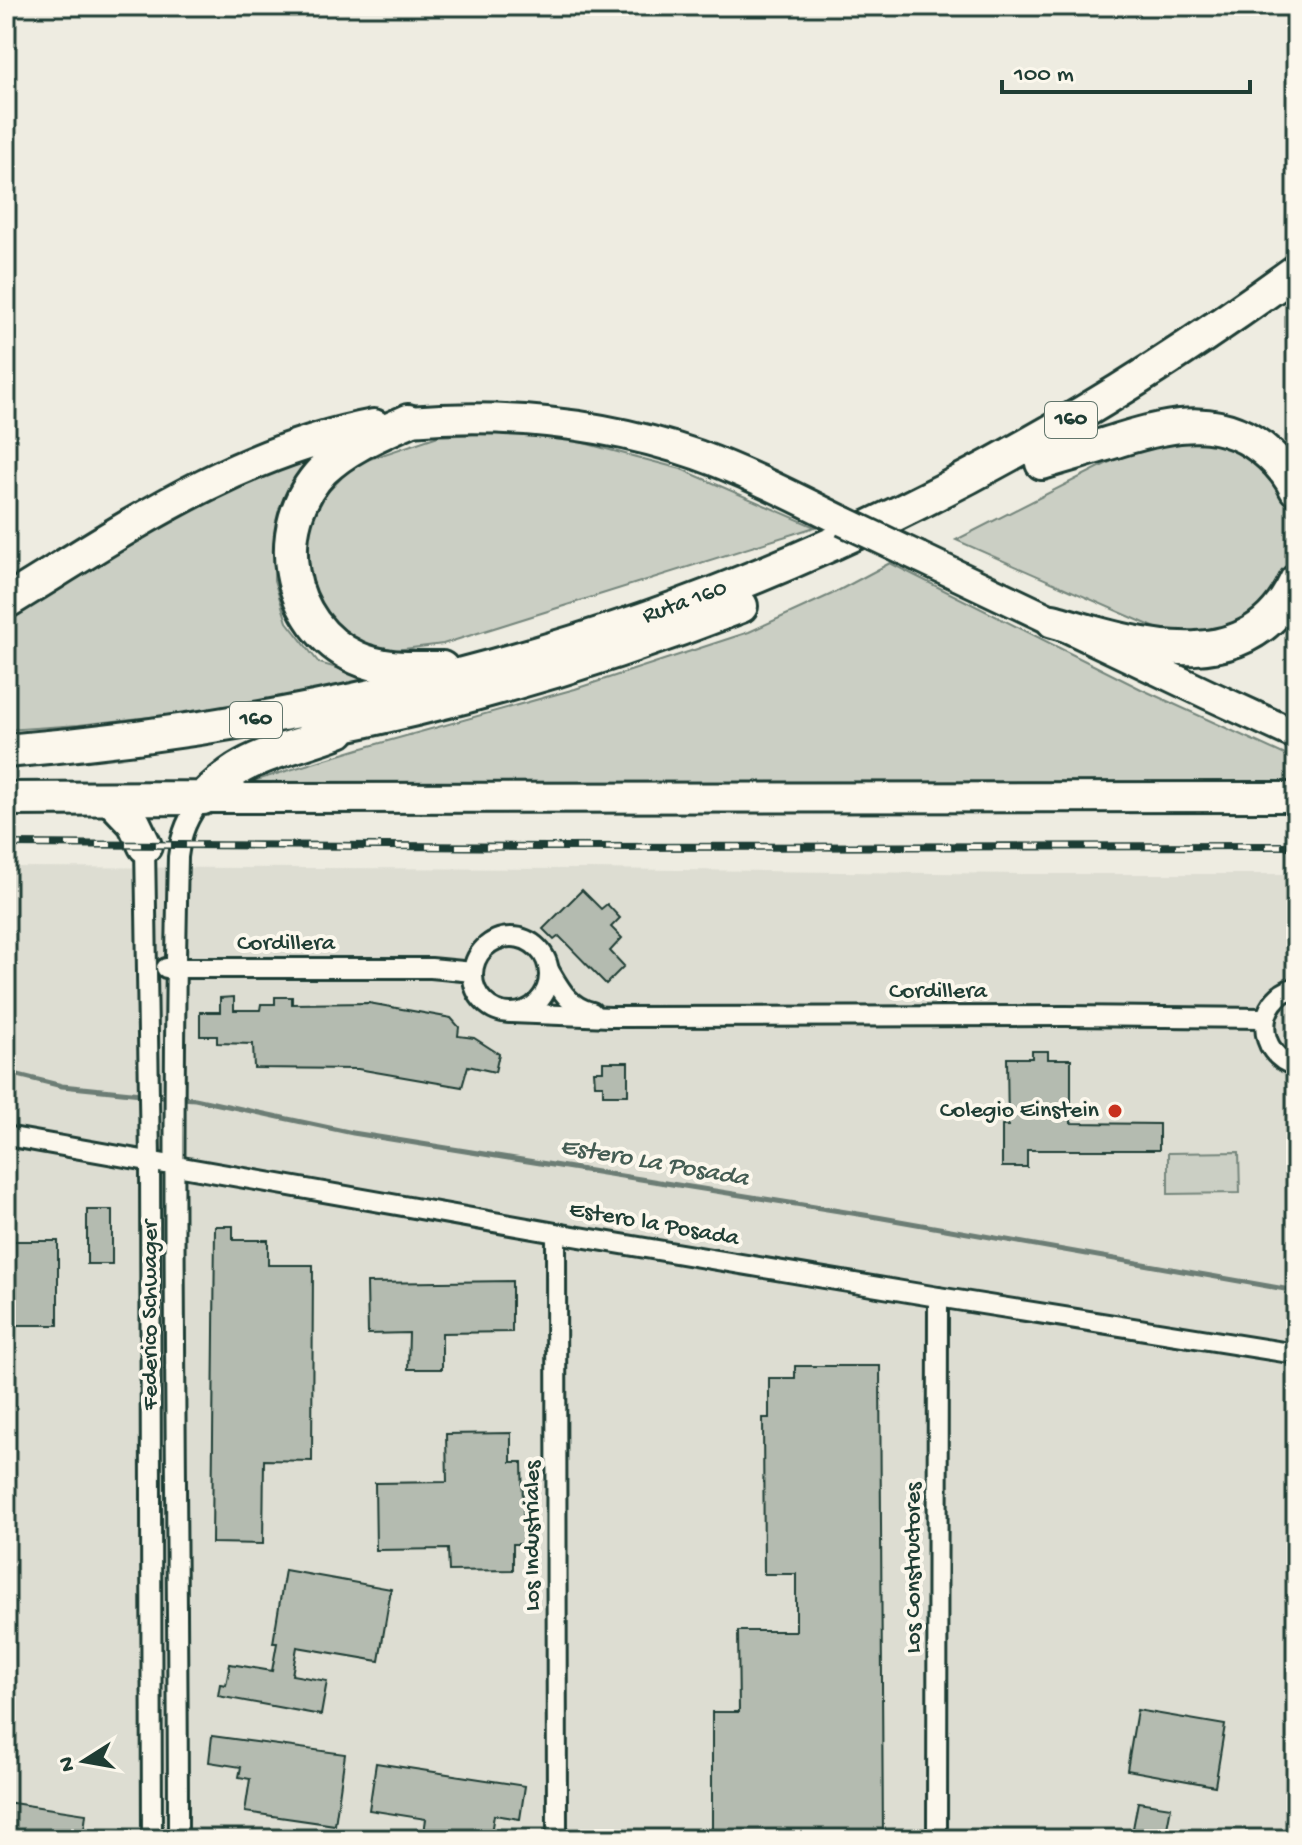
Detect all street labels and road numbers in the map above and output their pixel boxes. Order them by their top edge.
road number: 160 [1045,402,1097,438]
street label: Ruta 160 [639,574,731,632]
road number: 160 [230,702,282,738]
street label: Cordillera [237,930,336,959]
street label: Cordillera [889,978,988,1007]
street label: Estero la Posada [567,1196,742,1254]
street label: Federico Schwager [137,1218,166,1411]
street label: Los Industriales [519,1460,548,1611]
street label: Los Constructores [900,1481,929,1654]

